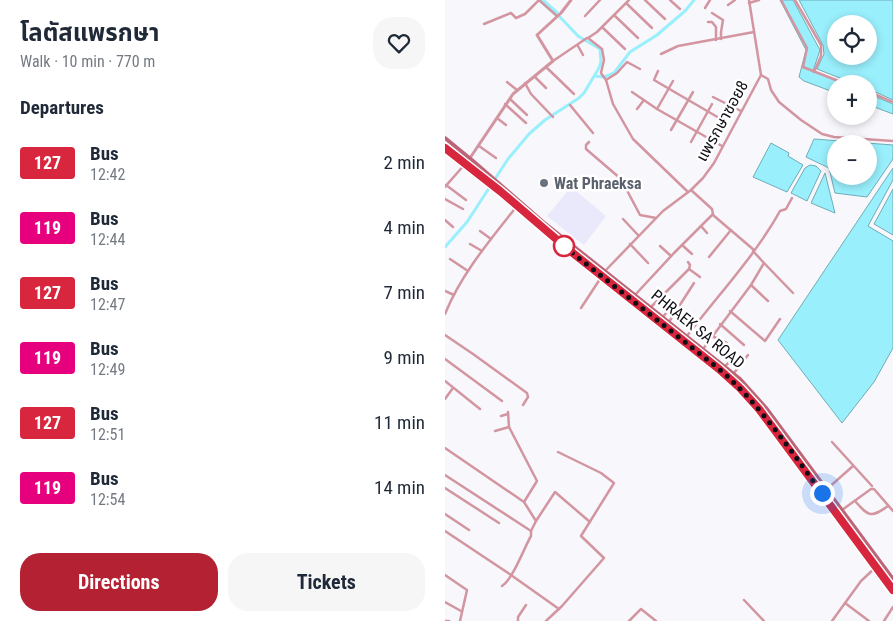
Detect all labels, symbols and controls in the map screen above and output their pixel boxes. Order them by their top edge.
map controls [827,15,877,185]
button: locate [827,15,877,65]
button: heart [373,17,425,69]
text: โลตัสแพรกษา [20,19,159,47]
text: Walk · 10 min · 770 m [20,52,155,71]
button: + [827,75,877,125]
street label: แพรกษาซอย8 [692,77,752,165]
text: Departures [20,96,104,119]
button: − [827,135,877,185]
text: Bus [90,142,119,165]
text: 2 min [383,151,425,174]
text: 127 [34,152,61,173]
text: 12:42 [90,165,125,184]
place label: Wat Phraeksa [554,174,642,193]
marker: Wat Phraeksa [538,177,550,189]
text: Bus [90,207,119,230]
text: 4 min [383,216,425,239]
text: 119 [34,217,61,238]
text: 12:44 [90,230,125,249]
unlabelled marker [553,235,575,257]
text: Bus [90,272,119,295]
text: 7 min [383,281,425,304]
text: 127 [34,282,61,303]
street label: PHRAEK SA ROAD [648,286,748,372]
text: 12:47 [90,295,125,314]
text: Bus [90,337,119,360]
text: 9 min [383,346,425,369]
text: 119 [34,347,61,368]
text: 12:49 [90,360,125,379]
text: Bus [90,402,119,425]
text: 11 min [374,411,425,434]
text: 127 [34,412,61,433]
text: 12:51 [90,425,125,444]
text: Bus [90,467,119,490]
text: 14 min [374,476,425,499]
text: 119 [34,477,61,498]
your location [810,481,835,506]
text: 12:54 [90,490,125,509]
button: Directions [20,553,218,611]
button: Tickets [228,553,425,611]

